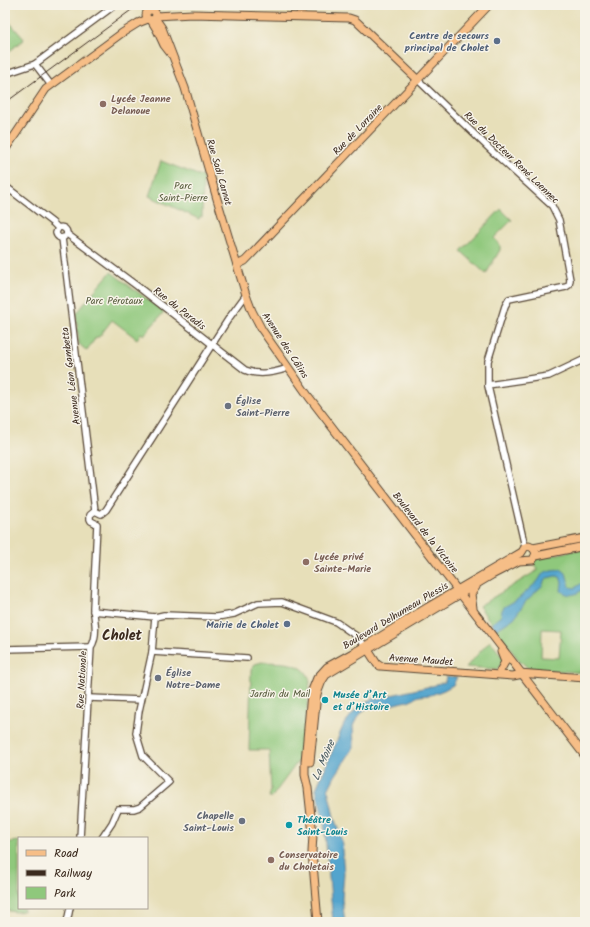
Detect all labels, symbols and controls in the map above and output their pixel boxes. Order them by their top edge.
place label: Centre de secours principal de Cholet [404,28,489,56]
marker: Centre de secours principal de Cholet [492,36,502,46]
place label: Lycée Jeanne Delanoue [111,91,171,119]
marker: Lycée Jeanne Delanoue [98,99,108,109]
street label: Rue de Lorraine [329,100,387,159]
street label: Rue du Docteur René Laennec [460,108,563,208]
street label: Rue Sadi Carnot [202,137,236,207]
park label: Parc Saint-Pierre [158,178,208,206]
street label: Rue du Paradis [150,283,210,335]
park label: Parc Pérotaux [85,293,143,309]
street label: Avenue des Câlins [258,309,313,383]
street label: Avenue Léon Gambetta [57,326,85,426]
place label: Église Saint-Pierre [236,393,290,421]
marker: Église Saint-Pierre [223,401,233,411]
street label: Boulevard de la Victoire [388,489,462,577]
place label: Lycée privé Sainte-Marie [314,549,371,577]
marker: Lycée privé Sainte-Marie [301,557,311,567]
street label: Boulevard Delhumeau Plessis [340,577,452,654]
place label: Mairie de Cholet [206,617,279,633]
marker: Mairie de Cholet [282,619,292,629]
district label: Cholet [102,625,143,647]
street label: Rue Nationale [72,650,92,710]
street label: Avenue Maudet [388,650,454,670]
place label: Église Notre-Dame [166,665,220,693]
marker: Église Notre-Dame [153,673,163,683]
park label: Jardin du Mail [250,686,311,702]
place label: Musée d’Art et d’Histoire [333,687,389,715]
marker: Musée d’Art et d’Histoire [320,695,330,705]
water label: La Moine [307,736,341,784]
place label: Chapelle Saint-Louis [183,808,234,836]
place label: Théâtre Saint-Louis [297,812,348,840]
marker: Chapelle Saint-Louis [237,816,247,826]
marker: Théâtre Saint-Louis [284,820,294,830]
legend [18,837,148,909]
text: Road [54,844,79,863]
place label: Conservatoire du Choletais [279,847,338,875]
marker: Conservatoire du Choletais [266,855,276,865]
text: Railway [54,864,92,883]
text: Park [54,884,76,903]

